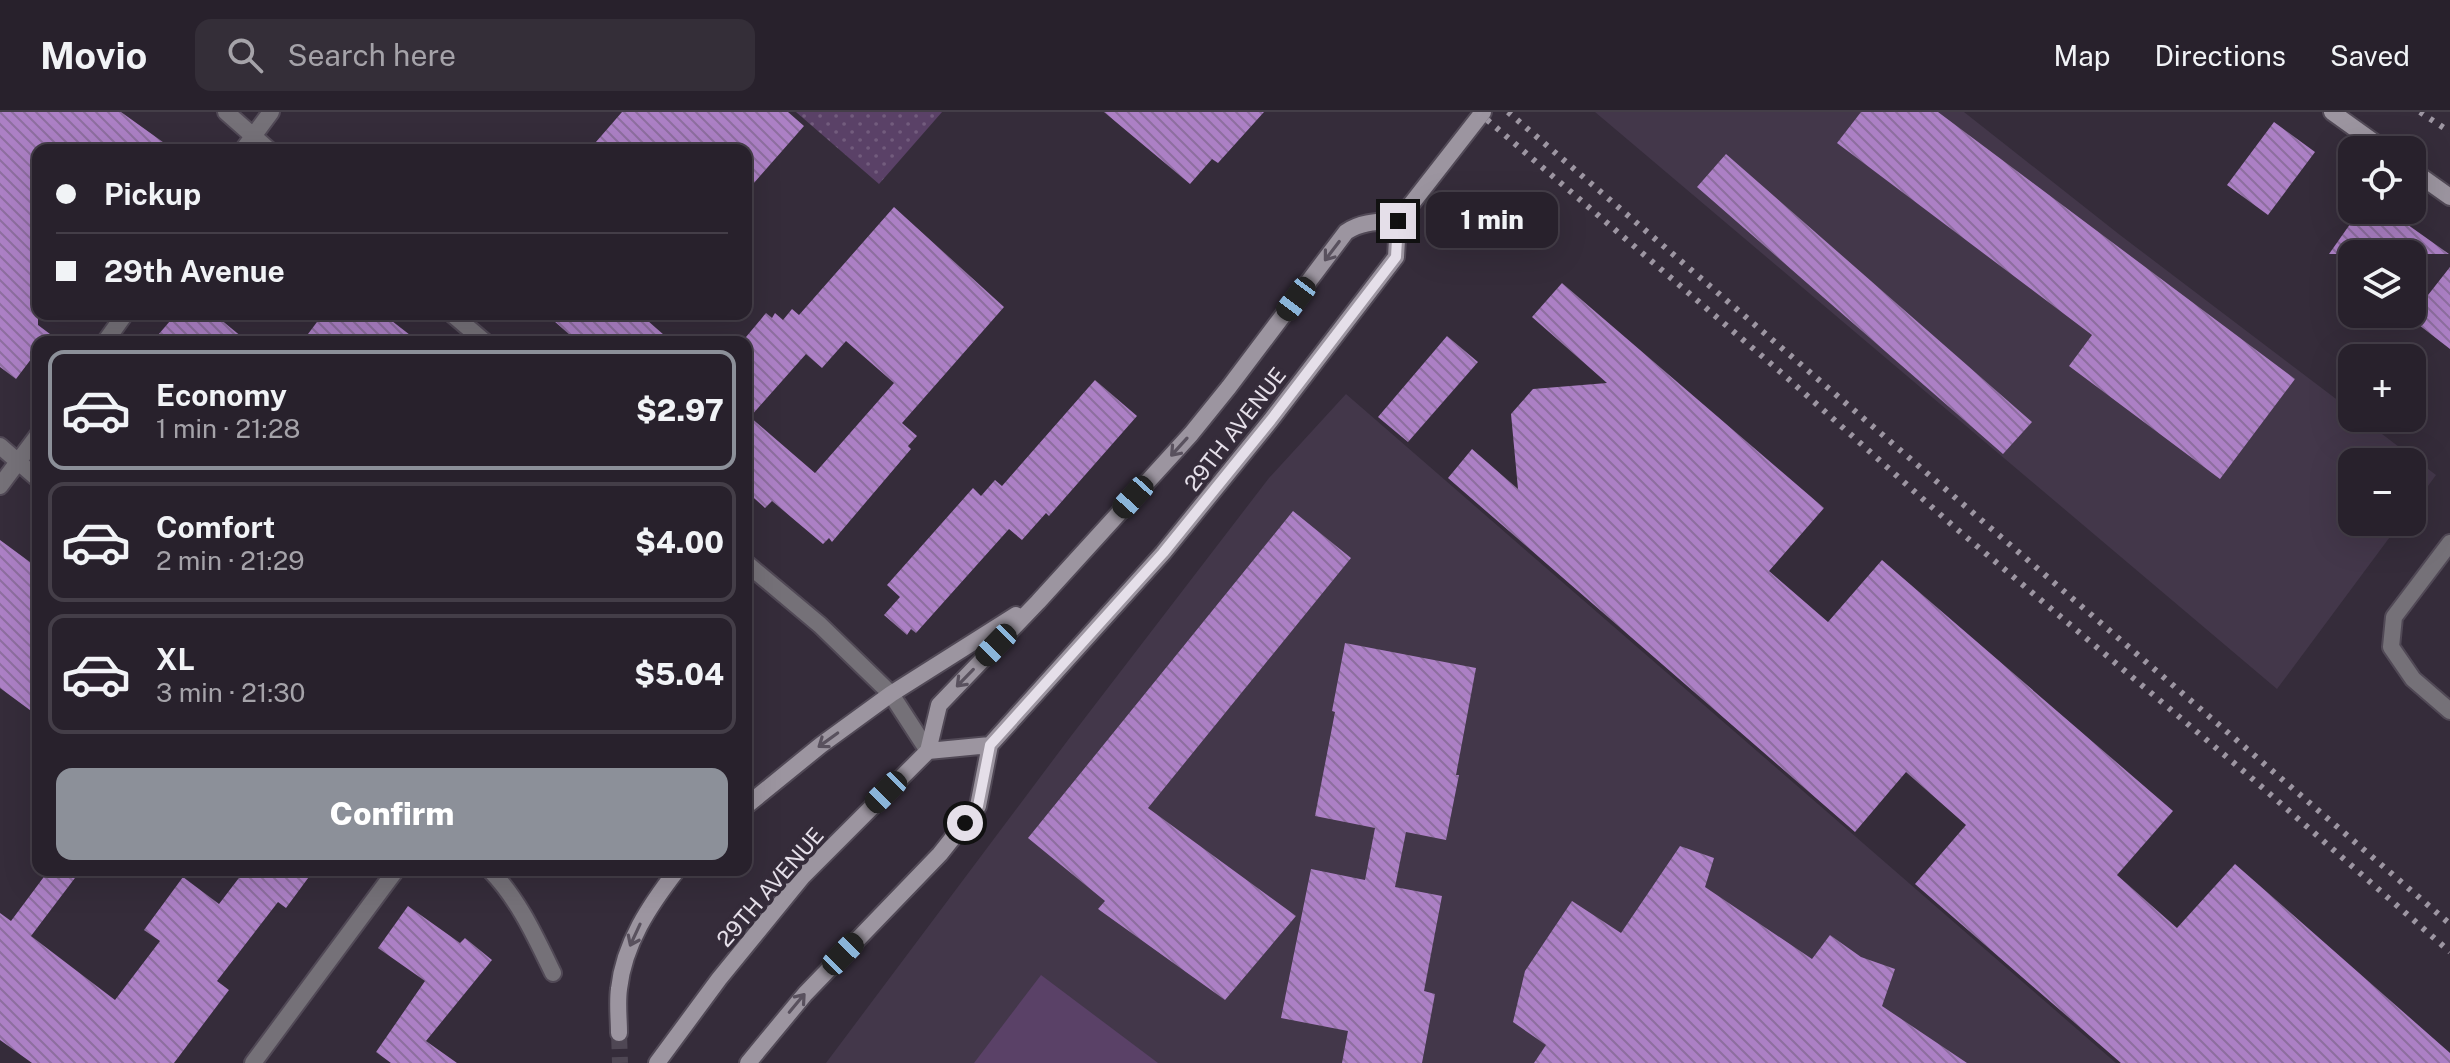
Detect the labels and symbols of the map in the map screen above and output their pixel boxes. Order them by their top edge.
callout: 1 min [1426,193,1558,249]
route end [1380,203,1416,239]
one-way arrow [1323,240,1340,261]
car [1272,273,1320,325]
street label: 29TH AVENUE [1179,362,1291,496]
one-way arrow [1169,437,1188,457]
car [1108,471,1158,523]
car [971,619,1021,671]
one-way arrow [955,668,974,688]
one-way arrow [818,731,839,748]
car [861,767,911,817]
route start [947,805,983,841]
street label: 29TH AVENUE [711,822,829,952]
one-way arrow [627,923,642,947]
car [818,928,868,980]
one-way arrow [788,993,806,1014]

